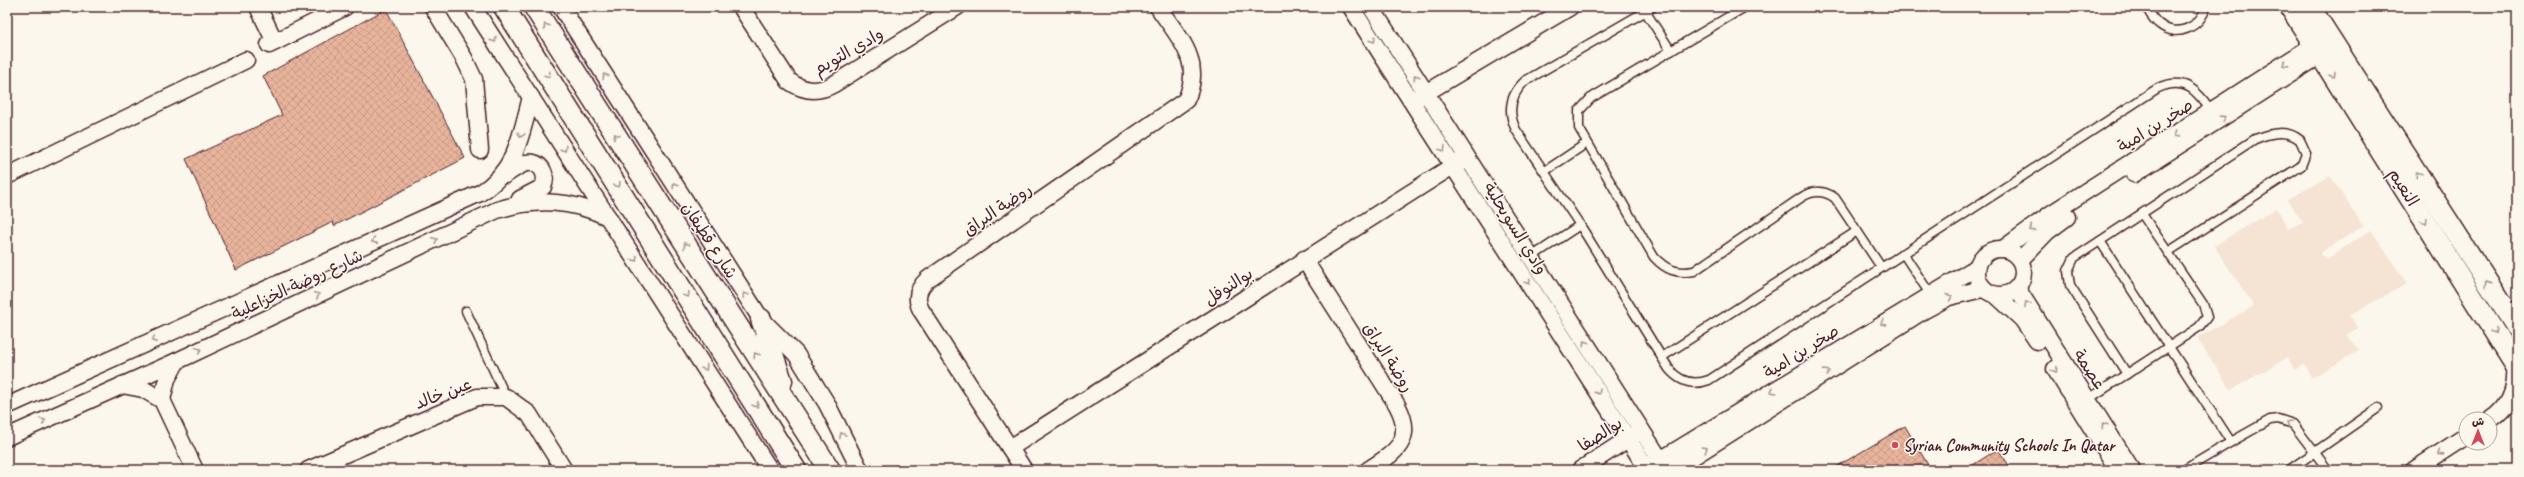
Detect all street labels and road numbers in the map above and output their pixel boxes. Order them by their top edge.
street label: وادي التويم [810,23,888,82]
street label: صخر بن امية [2113,94,2197,157]
street label: النعيم [2382,164,2423,211]
street label: وادي السويحلية [1477,178,1552,279]
street label: روضة البراق [959,179,1036,240]
street label: شارع قطيفان [676,198,742,283]
street label: شارع روضة الخزاعلية [228,245,367,325]
street label: بوالنوفل [1200,263,1257,310]
street label: روضة البراق [1359,318,1418,396]
street label: صخر بن امية [1759,320,1843,383]
street label: عصمة [2069,345,2110,393]
street label: عين خالد [412,373,475,414]
street label: بوالصفا [1574,412,1626,457]

